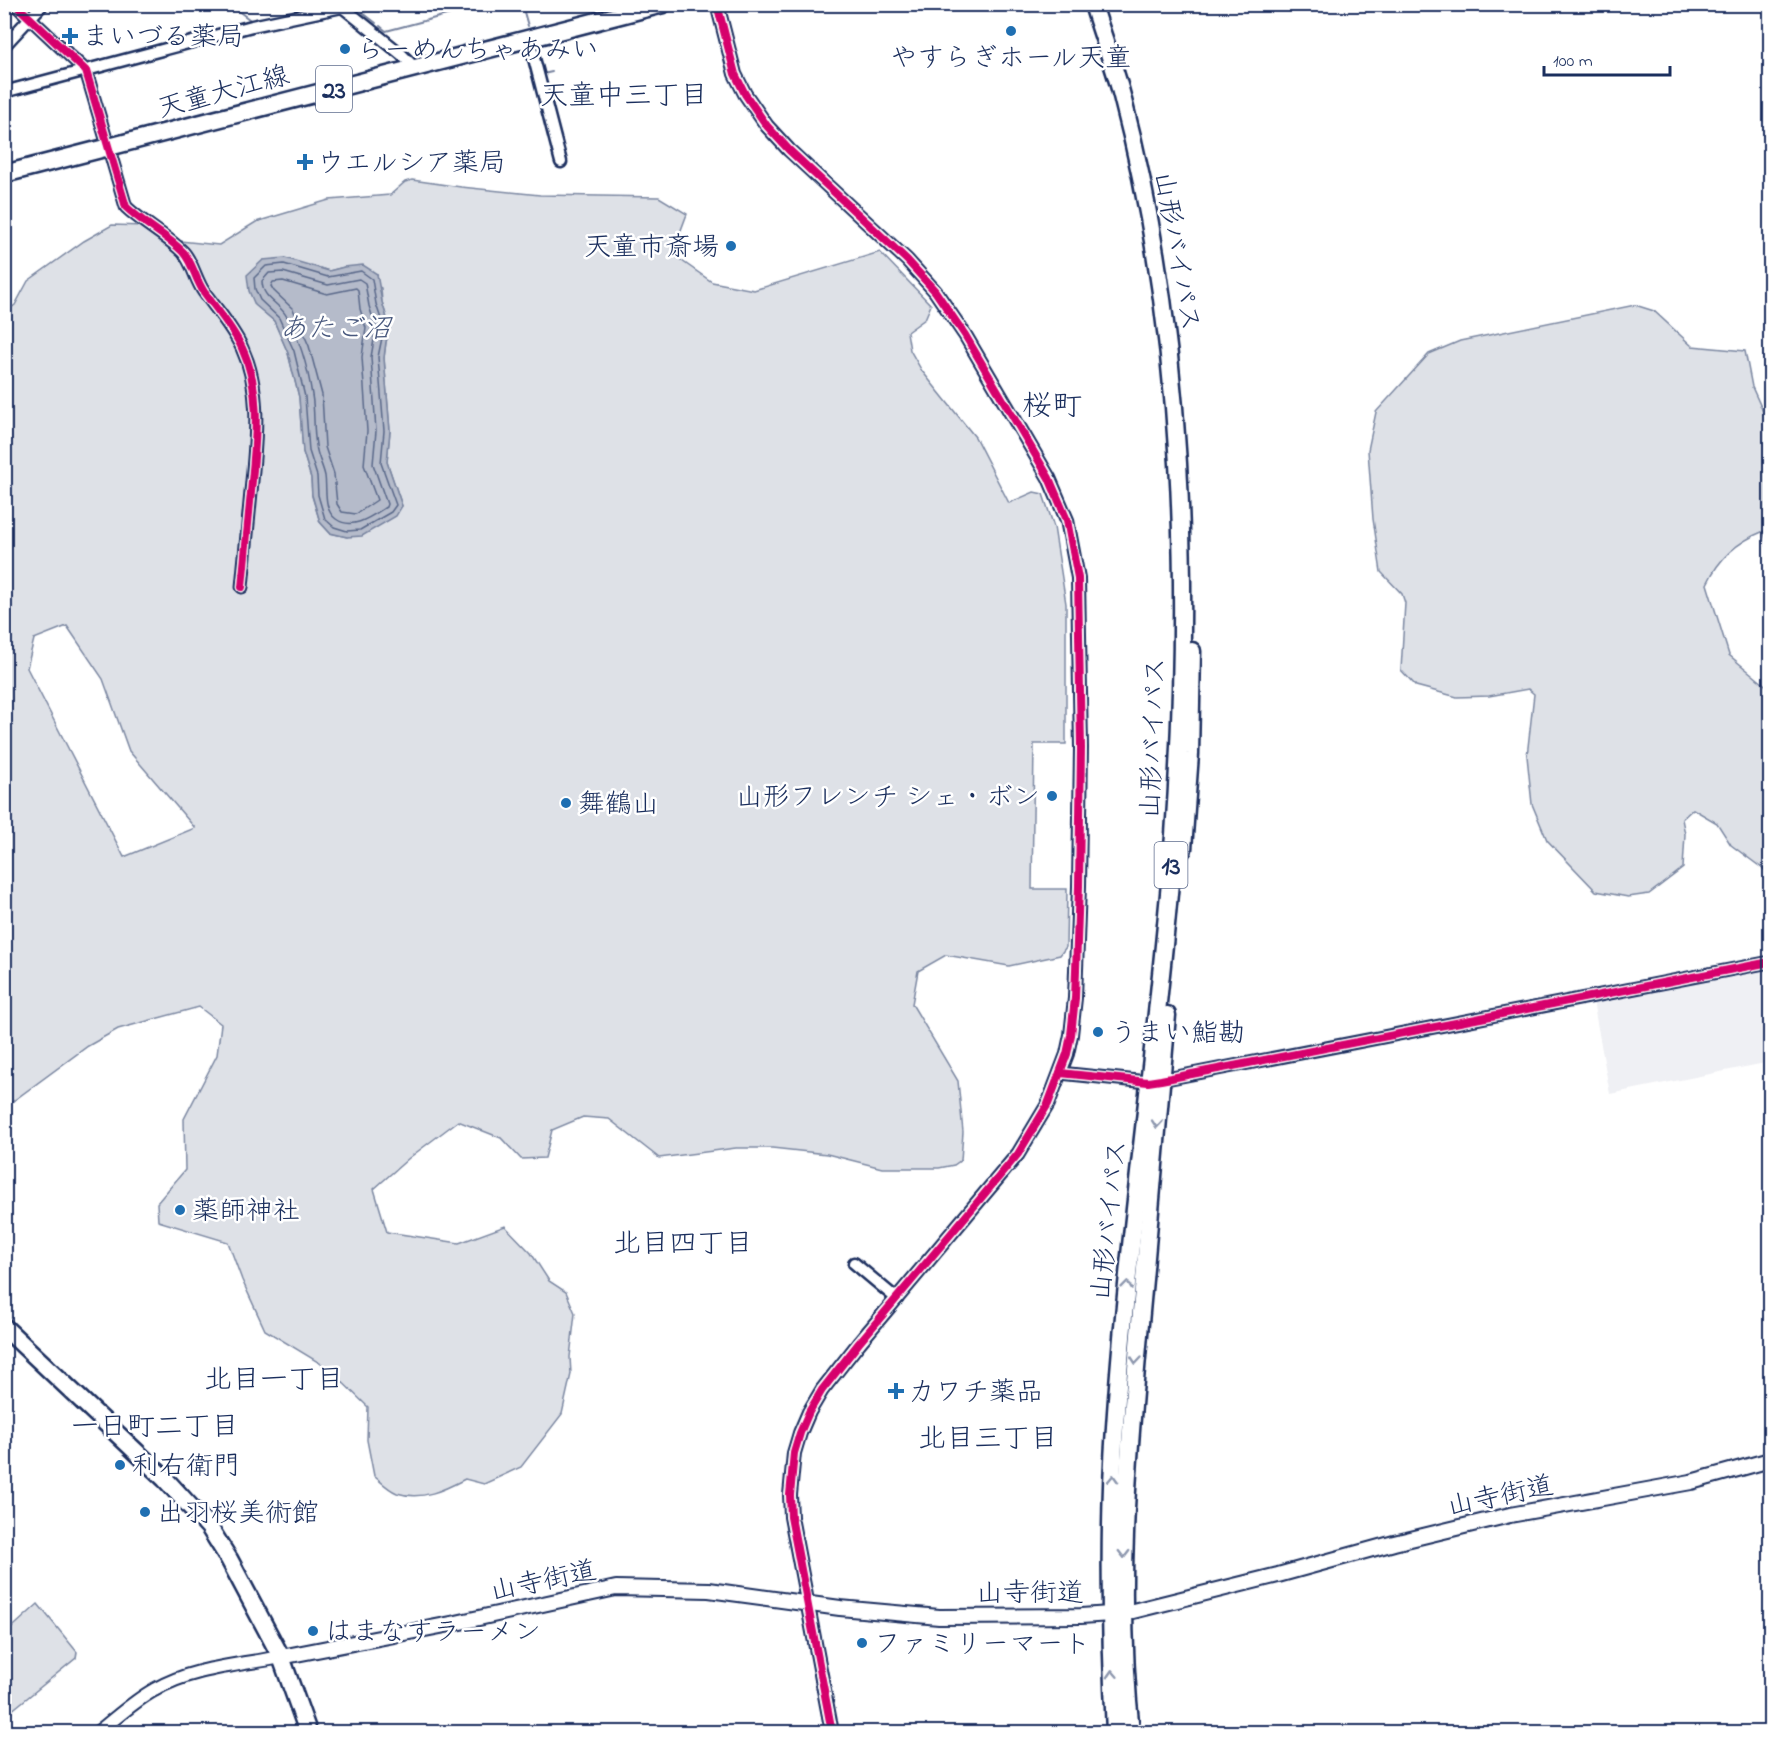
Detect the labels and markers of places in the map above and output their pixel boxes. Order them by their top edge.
place label: まいづる薬局 [82,19,244,58]
marker: やすらぎホール天童 [1004,24,1018,38]
marker: まいづる薬局 [63,29,77,43]
place label: らーめんちゃあみい [357,32,598,71]
place label: やすらぎホール天童 [890,40,1132,79]
marker: らーめんちゃあみい [338,42,352,56]
place label: ウエルシア薬局 [317,145,506,184]
marker: ウエルシア薬局 [298,155,312,169]
place label: 天童市斎場 [584,229,719,268]
marker: 天童市斎場 [724,239,738,253]
place label: 山形フレンチ シェ・ボン [736,779,1040,818]
place label: 舞鶴山 [578,786,659,825]
marker: 山形フレンチ シェ・ボン [1045,789,1059,803]
marker: 舞鶴山 [559,796,573,810]
place label: うまい鮨勘 [1110,1015,1245,1054]
marker: うまい鮨勘 [1091,1025,1105,1039]
place label: 薬師神社 [192,1193,300,1232]
marker: 薬師神社 [173,1203,187,1217]
place label: カワチ薬品 [908,1374,1043,1413]
marker: カワチ薬品 [889,1384,903,1398]
place label: 利右衛門 [132,1448,240,1487]
marker: 利右衛門 [113,1458,127,1472]
place label: 出羽桜美術館 [157,1495,319,1534]
marker: 出羽桜美術館 [138,1505,152,1519]
place label: はまなすラーメン [325,1614,541,1653]
marker: はまなすラーメン [306,1624,320,1638]
place label: ファミリーマート [874,1626,1091,1665]
marker: ファミリーマート [855,1636,869,1650]

